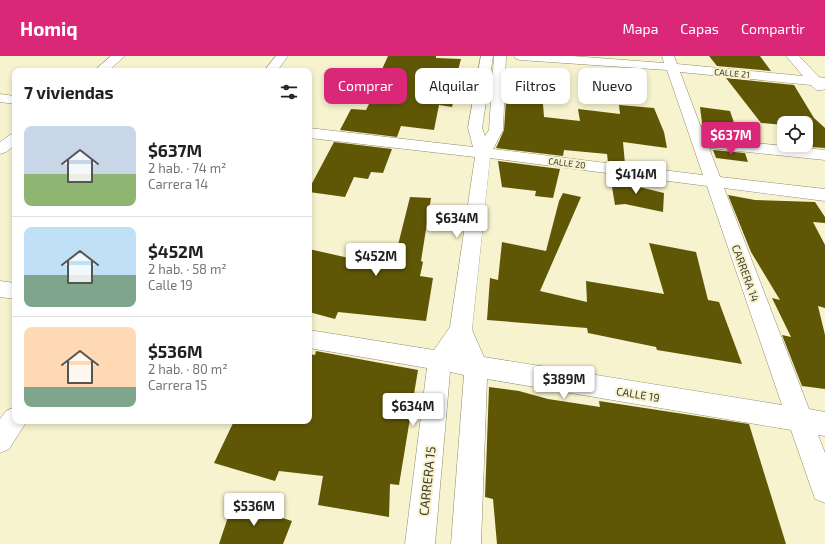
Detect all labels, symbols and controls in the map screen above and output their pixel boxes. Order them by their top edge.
text: Homiq [20,17,78,40]
text: Mapa [623,20,658,37]
text: Capas [680,20,719,37]
text: Compartir [741,20,805,37]
street label: CALLE 21 [714,66,750,80]
chip: Comprar [324,68,407,104]
chip: Alquilar [415,68,493,104]
chip: Filtros [501,68,570,104]
chip: Nuevo [578,68,647,104]
icon: filters [278,81,300,103]
text: 7 viviendas [24,82,114,102]
map controls [777,116,813,152]
button: locate [777,116,813,152]
pin: $637M [703,122,759,156]
text: $637M [710,127,752,143]
text: $637M [148,140,202,160]
icon: home [56,142,104,190]
street label: CALLE 20 [548,155,586,171]
text: 2 hab. · 74 m² [148,160,226,176]
pin: $414M [608,161,664,195]
text: $414M [615,166,657,182]
text: Carrera 14 [148,176,208,192]
pin: $634M [429,205,485,239]
text: $634M [436,210,478,226]
text: $452M [148,241,204,261]
icon: home [56,243,104,291]
pin: $452M [348,243,404,277]
street label: CARRERA 14 [730,243,762,304]
text: $452M [355,248,397,264]
text: 2 hab. · 58 m² [148,261,227,277]
text: Calle 19 [148,277,193,293]
text: $536M [148,341,202,361]
icon: home [56,343,104,391]
text: 2 hab. · 80 m² [148,361,228,377]
pin: $389M [536,366,592,400]
text: $389M [543,371,585,387]
text: Carrera 15 [148,377,207,393]
street label: CALLE 19 [615,384,661,404]
pin: $634M [385,393,441,427]
text: $634M [392,398,434,414]
street label: CARRERA 15 [415,445,439,516]
pin: $536M [226,493,282,527]
text: $536M [233,498,275,514]

